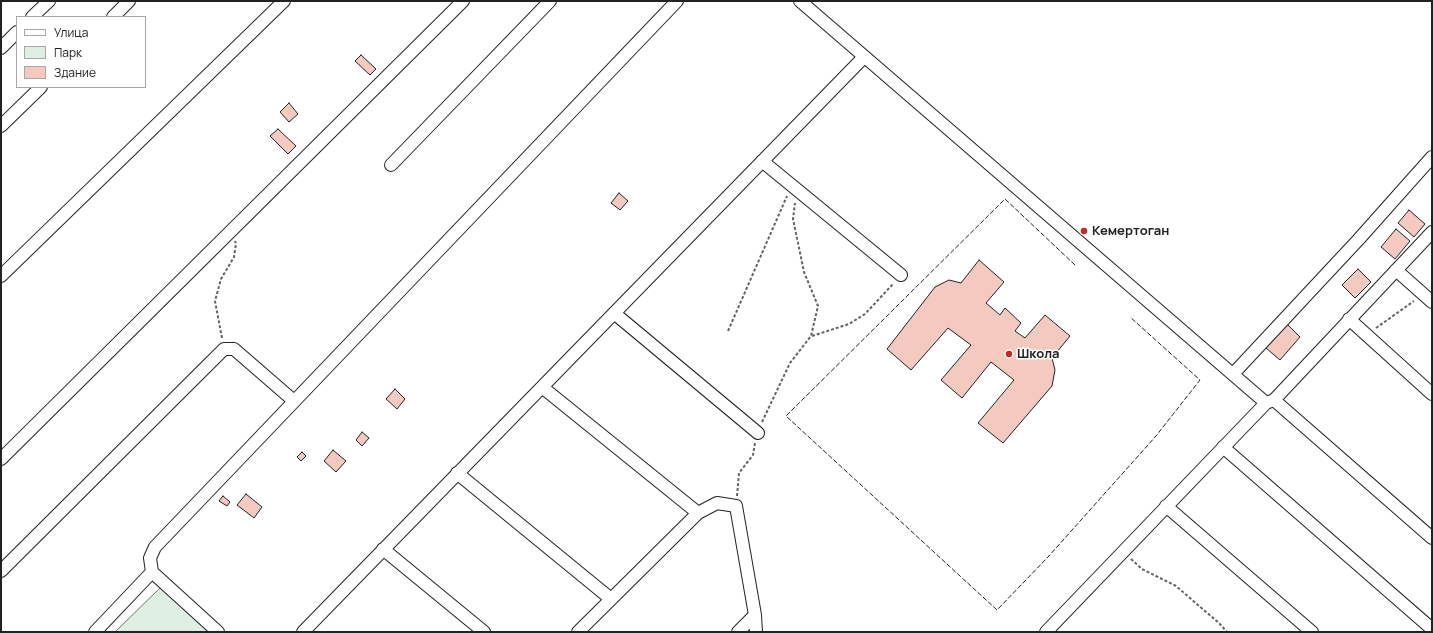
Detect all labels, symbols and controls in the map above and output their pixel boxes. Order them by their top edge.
legend [16,16,146,88]
text: Улица [54,24,88,41]
text: Парк [54,44,82,61]
text: Здание [54,64,96,81]
place label: Кемертоган [1092,223,1169,239]
marker: Кемертоган [1079,226,1089,236]
place label: Школа [1017,346,1060,362]
marker: Школа [1004,349,1014,359]

